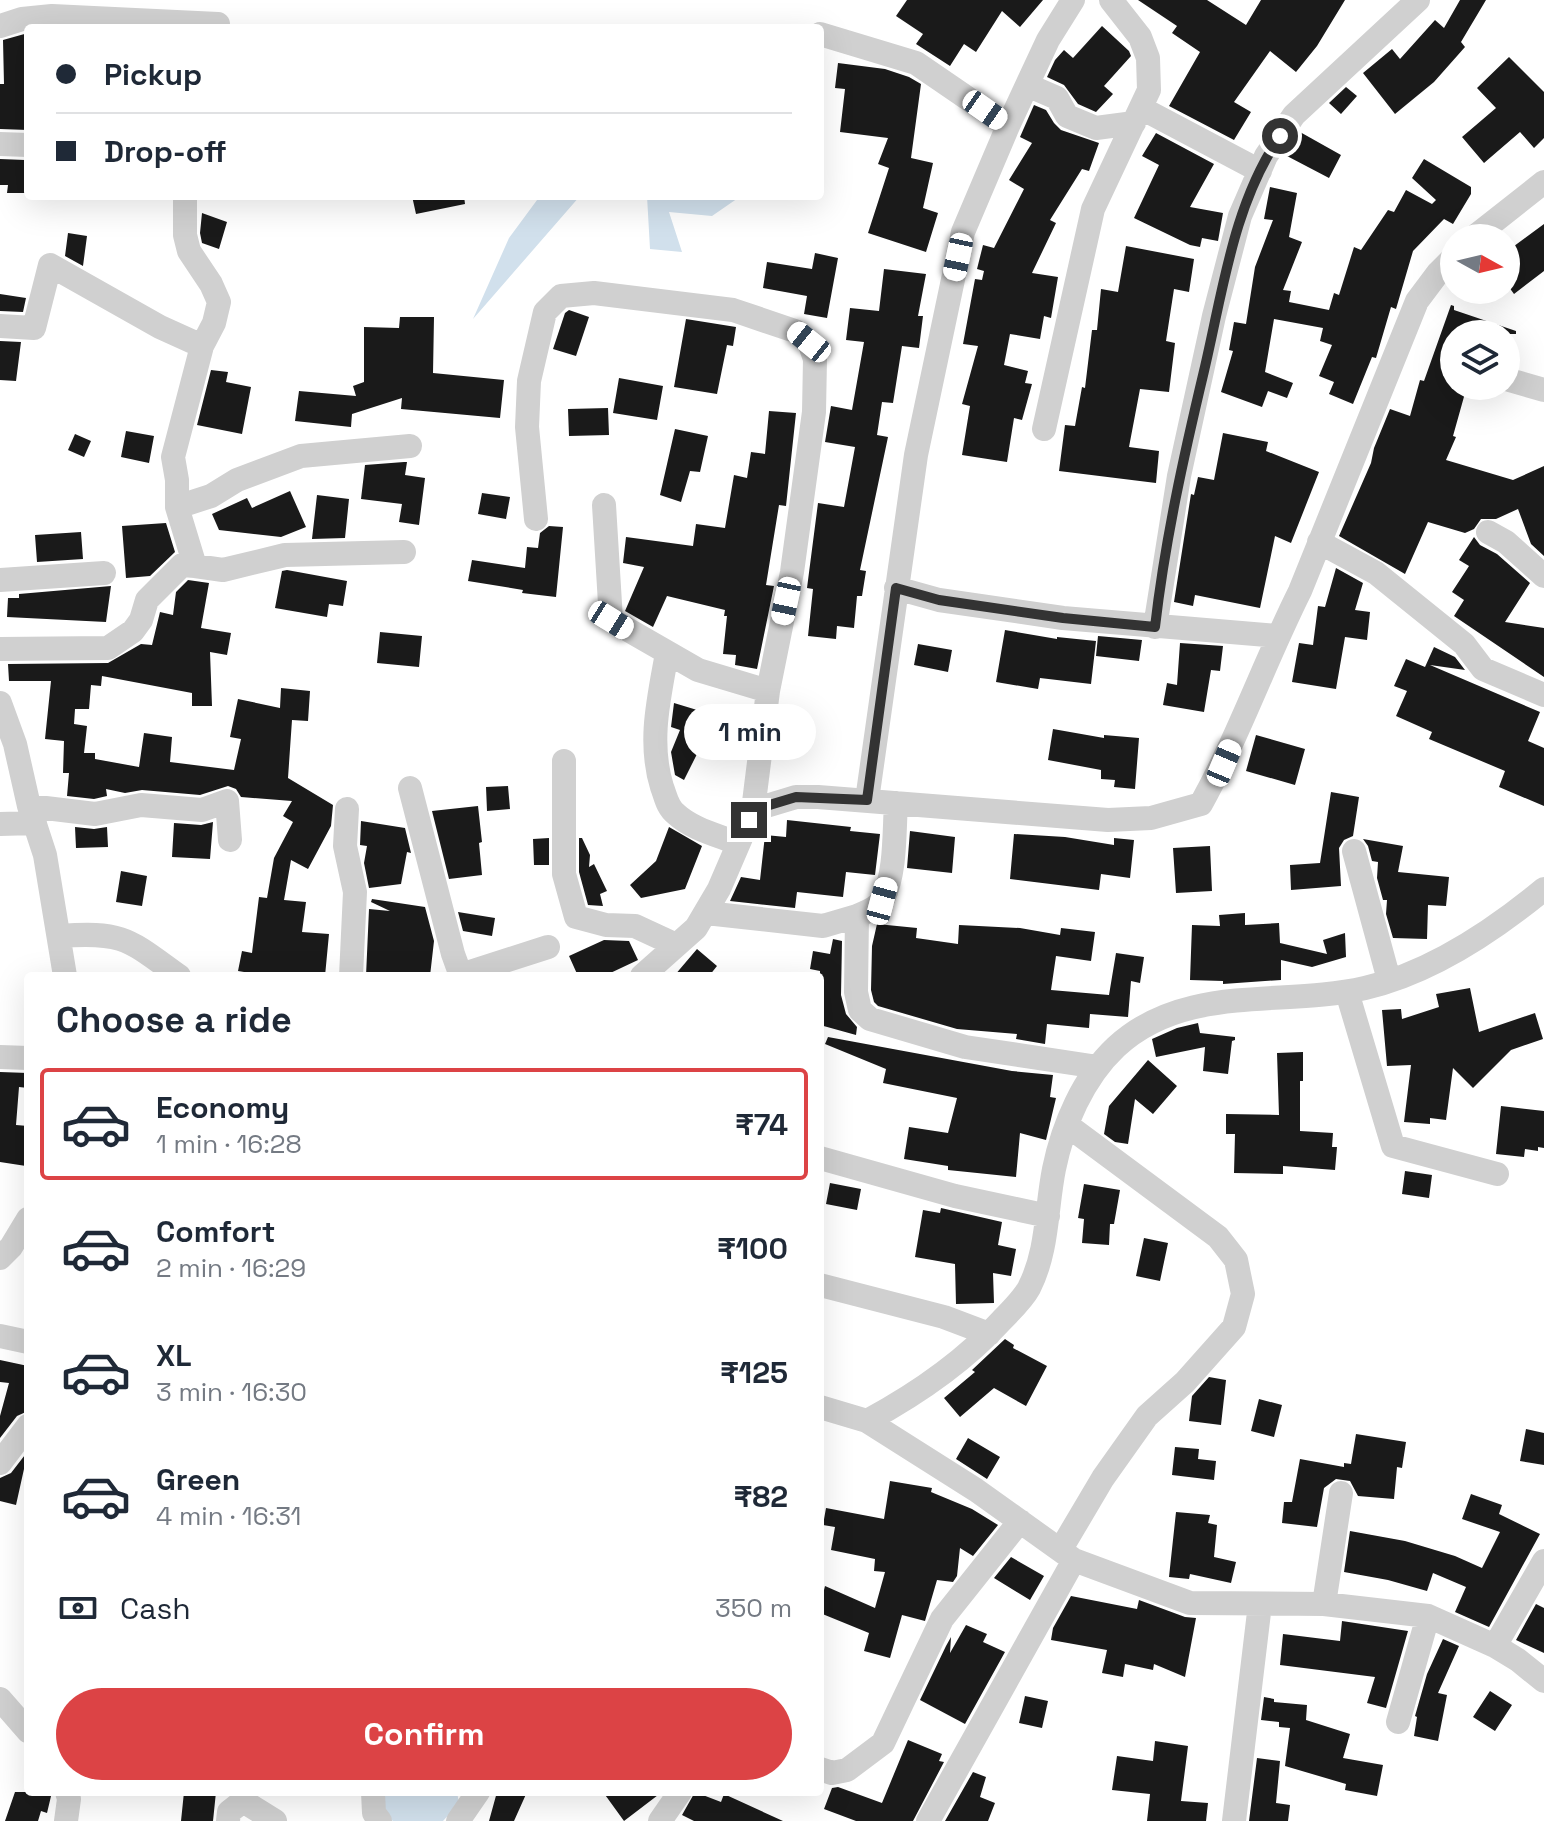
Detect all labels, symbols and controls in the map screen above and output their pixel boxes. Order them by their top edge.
text: Pickup [104,55,202,94]
car [958,86,1012,134]
route start [1262,118,1298,154]
text: Drop-off [104,132,227,171]
north arrow [1440,224,1520,304]
map controls [1440,224,1520,400]
car [941,231,975,283]
car [783,318,835,366]
button: layers [1440,320,1520,400]
car [769,575,803,627]
car [584,597,638,643]
callout: 1 min [683,704,815,760]
text: 1 min [718,715,782,749]
car [1204,736,1244,790]
route end [731,802,767,838]
car [864,875,900,927]
text: Choose a ride [56,997,292,1043]
icon: car [60,1088,132,1160]
text: Economy [156,1088,289,1127]
text: ₹74 [735,1105,788,1144]
text: 1 min · 16:28 [156,1127,302,1161]
icon: car [60,1212,132,1284]
text: Comfort [156,1212,275,1251]
text: ₹100 [717,1229,788,1268]
text: 2 min · 16:29 [156,1251,306,1285]
icon: car [60,1336,132,1408]
text: XL [156,1336,192,1375]
text: ₹125 [720,1353,788,1392]
text: 3 min · 16:30 [156,1375,307,1409]
icon: car [60,1460,132,1532]
text: Green [156,1460,240,1499]
text: ₹82 [734,1477,788,1516]
text: 4 min · 16:31 [156,1499,301,1533]
icon: cash [56,1586,100,1630]
text: Cash [120,1589,191,1628]
text: 350 m [715,1591,792,1625]
button: Confirm [56,1688,792,1780]

